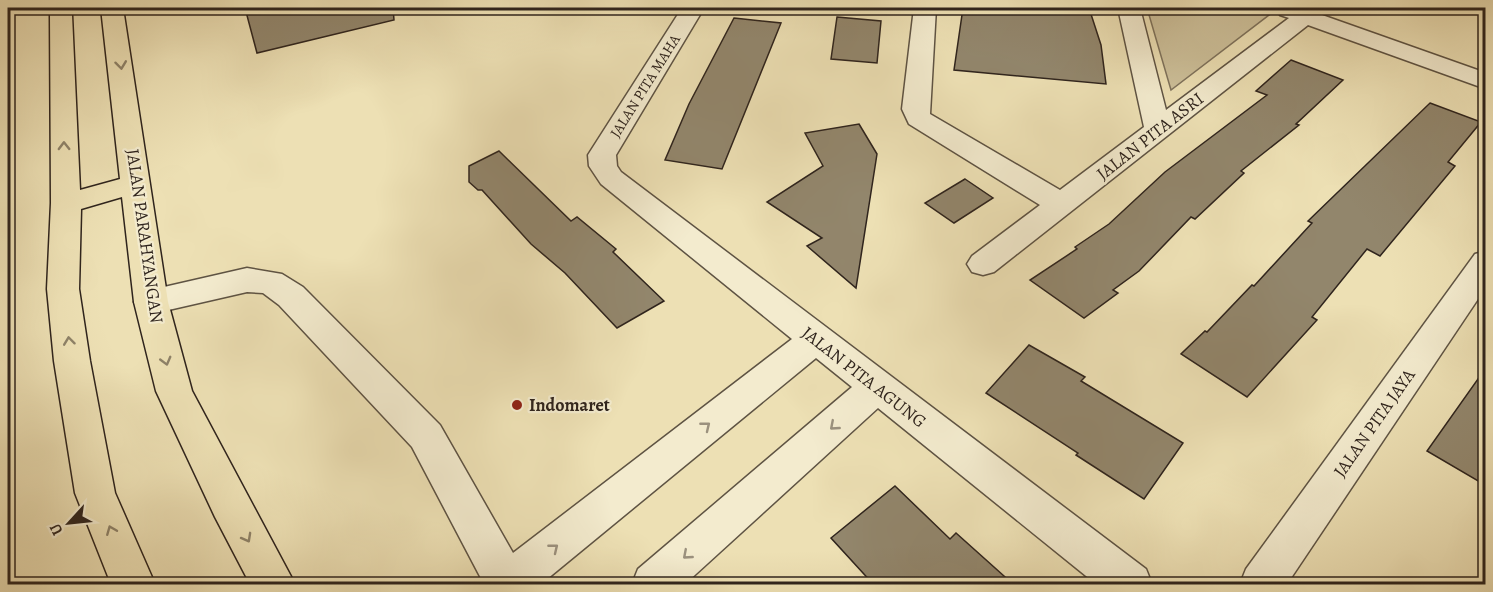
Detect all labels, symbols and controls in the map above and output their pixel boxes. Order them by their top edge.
street label: JALAN PITA MAHA [605,30,685,141]
one-way arrow [114,61,127,70]
street label: JALAN PITA ASRI [1091,87,1209,185]
one-way arrow [58,141,71,150]
street label: JALAN PARAHYANGAN [121,147,169,325]
street label: JALAN PITA AGUNG [797,321,931,433]
one-way arrow [64,336,76,345]
one-way arrow [159,356,172,366]
street label: JALAN PITA JAYA [1328,364,1421,482]
place label: Indomaret [529,393,610,417]
marker: Indomaret [510,398,524,412]
one-way arrow [830,419,840,430]
one-way arrow [699,423,710,434]
north arrow [39,493,99,553]
text: U [44,519,69,539]
one-way arrow [106,526,118,537]
one-way arrow [240,532,252,542]
one-way arrow [547,544,558,555]
one-way arrow [684,548,694,559]

